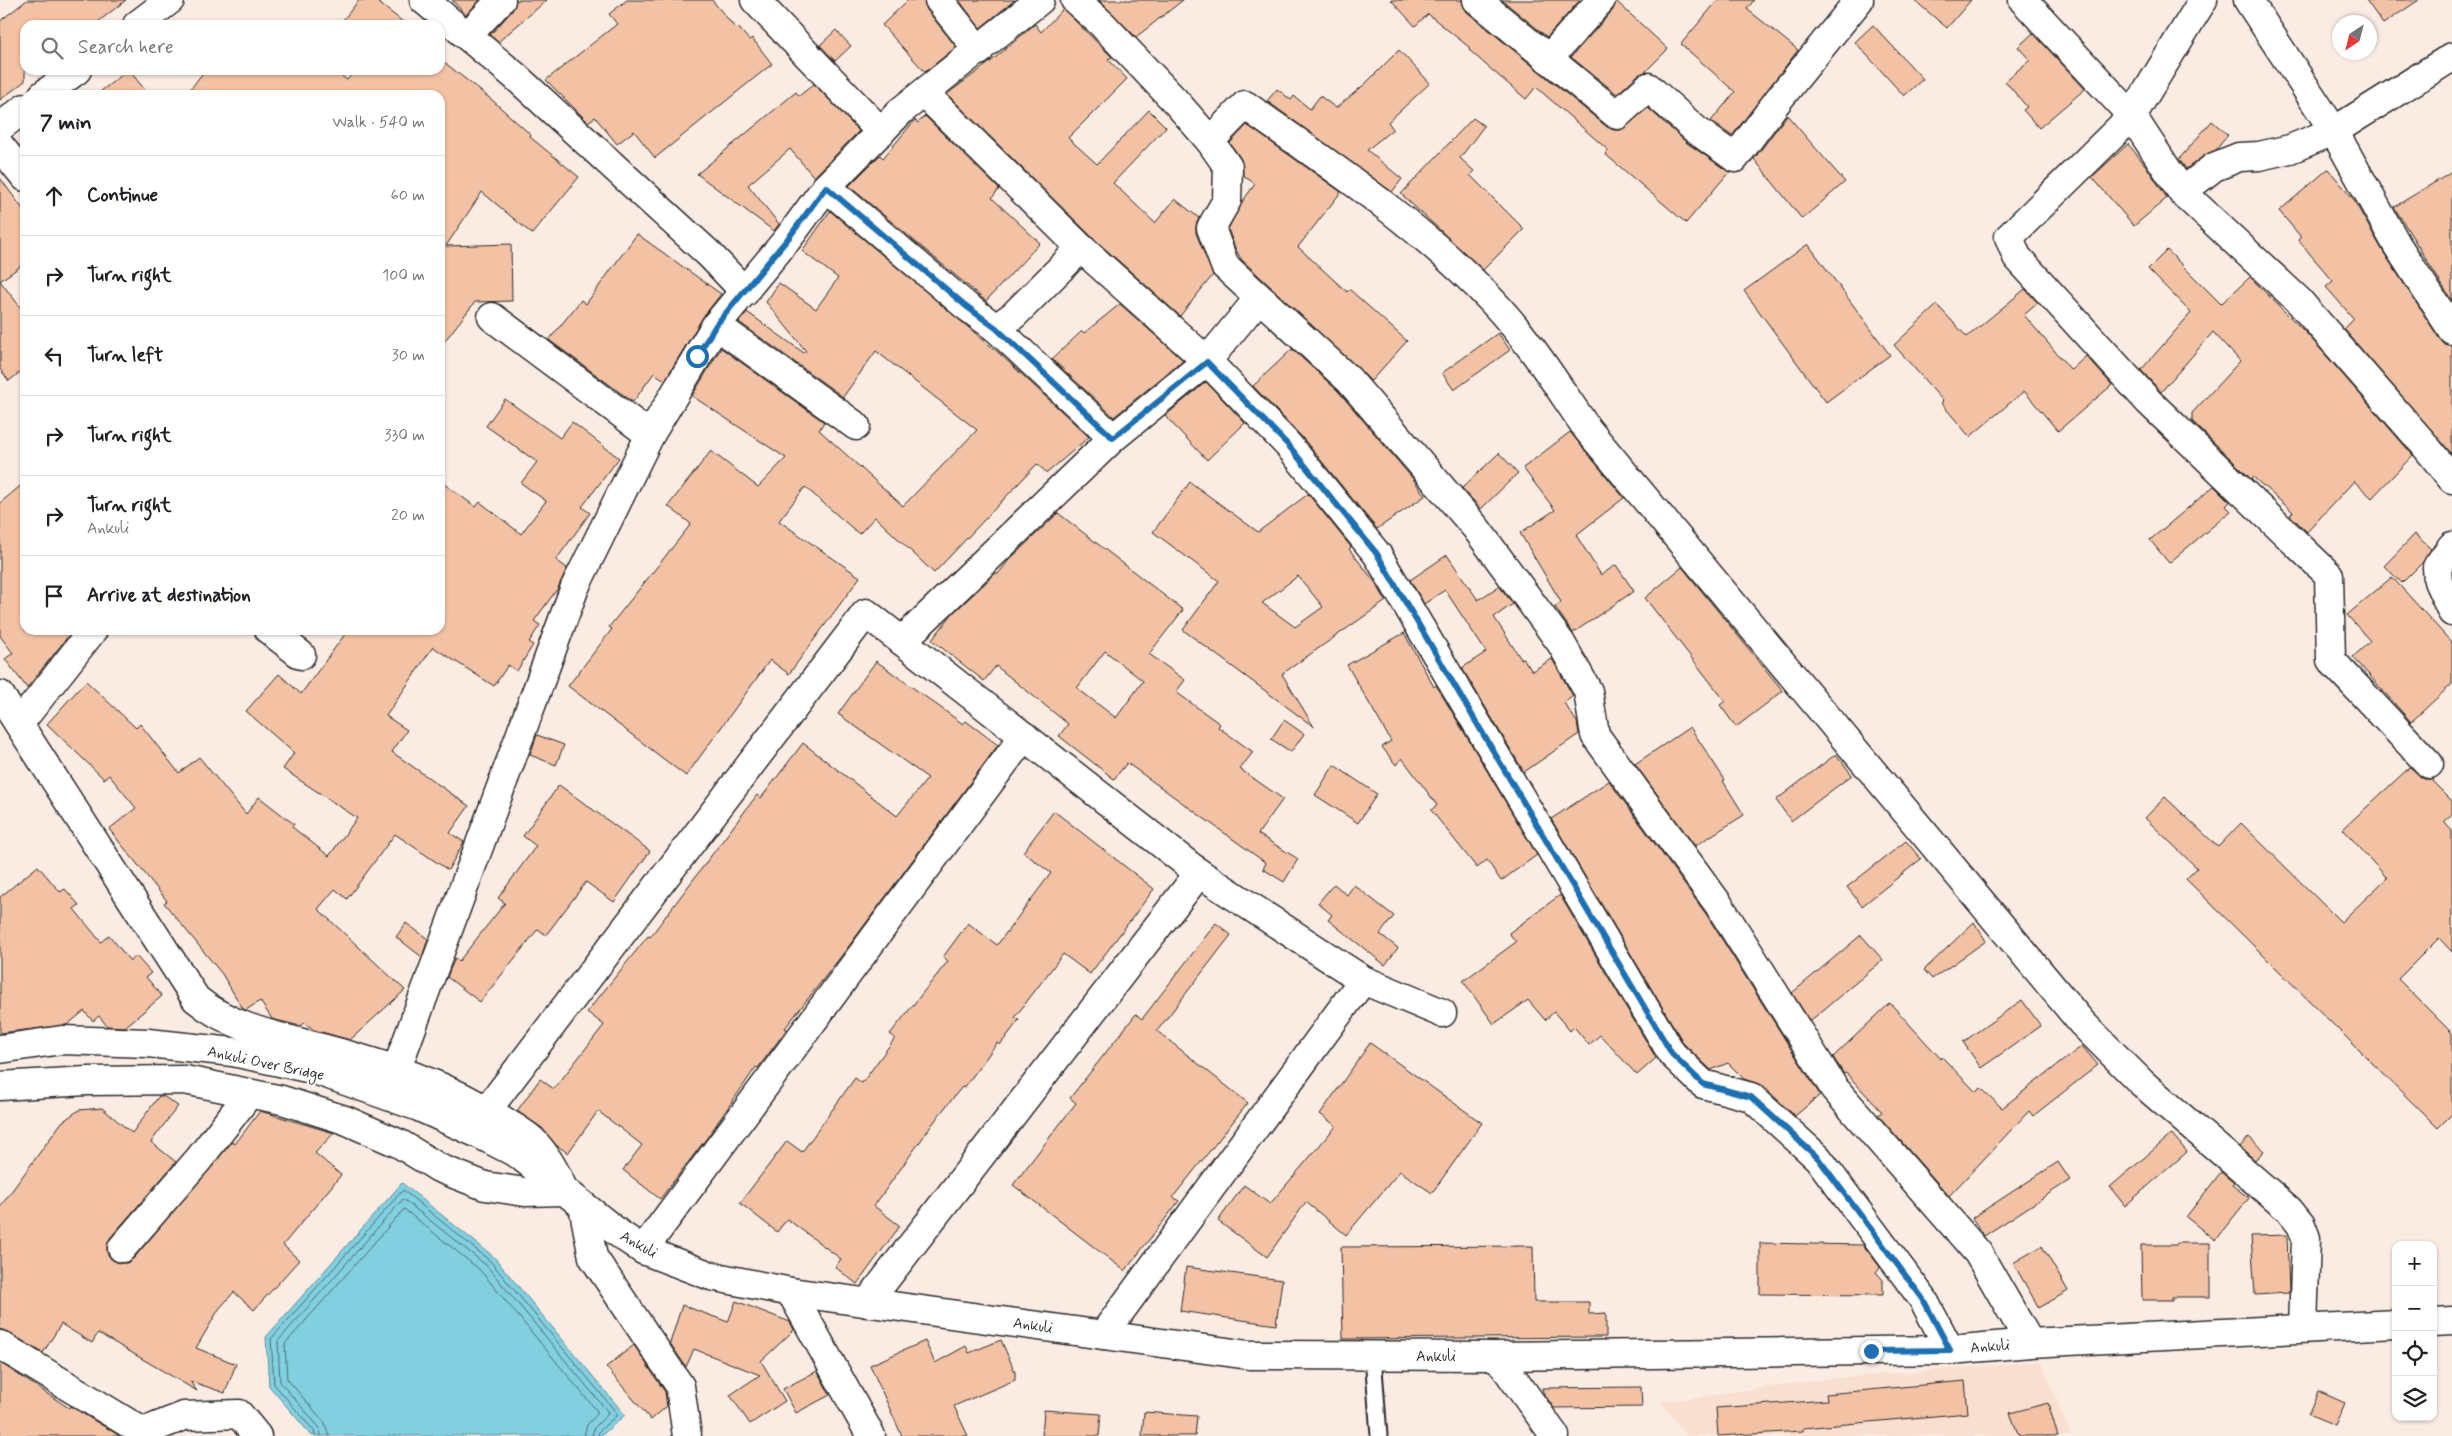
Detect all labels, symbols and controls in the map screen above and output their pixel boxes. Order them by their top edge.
north arrow [2332,15,2377,60]
search box [20,20,445,75]
icon: search [38,34,66,62]
text: Search here [78,35,174,60]
text: 7 min [40,109,92,137]
text: Walk · 540 m [332,112,425,133]
icon: ahead [40,182,68,210]
text: Continue [87,183,158,208]
text: 60 m [391,185,425,206]
icon: right [40,262,68,290]
text: Turn right [87,263,171,288]
text: 100 m [382,265,425,286]
icon: left [40,342,68,370]
text: Turn left [87,343,163,368]
text: 30 m [392,345,425,366]
route start [686,345,709,368]
icon: right [40,422,68,450]
text: Turn right [87,423,171,448]
text: 330 m [384,425,425,446]
text: Turn right [87,493,171,518]
icon: right [40,502,68,530]
text: 20 m [391,505,425,526]
text: Ankuli [87,518,129,539]
icon: arrive [40,582,68,610]
text: Arrive at destination [87,583,251,608]
street label: Ankuli Over Bridge [205,1042,326,1087]
street label: Ankuli [616,1226,661,1263]
map controls [2392,1241,2437,1421]
button: + [2392,1241,2437,1286]
button: − [2392,1286,2437,1331]
street label: Ankuli [1012,1313,1054,1339]
button: locate [2392,1331,2437,1376]
street label: Ankuli [1969,1335,2011,1359]
route end [1860,1340,1883,1363]
street label: Ankuli [1416,1347,1456,1367]
button: layers [2392,1376,2437,1421]

